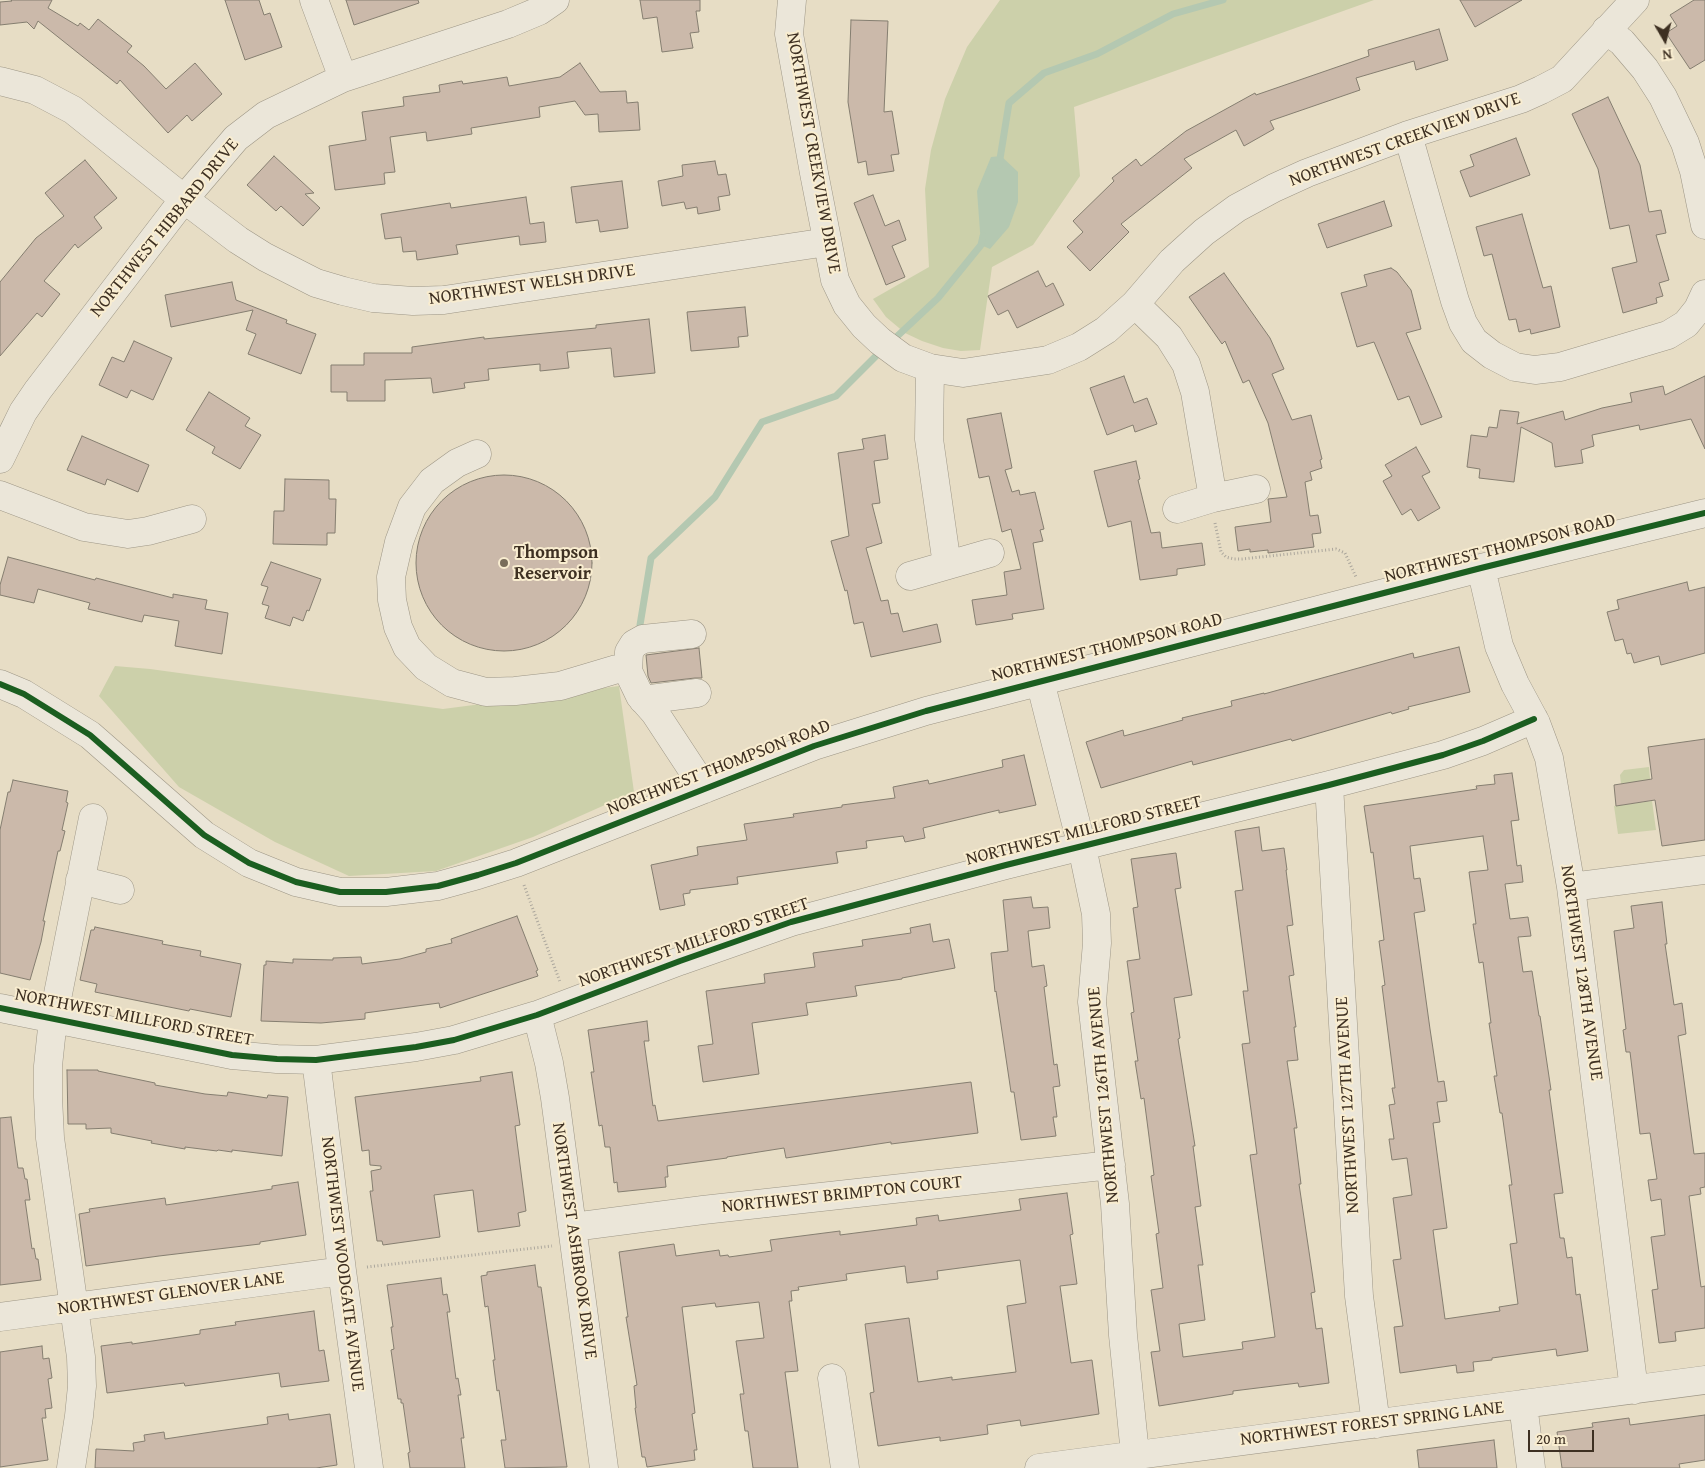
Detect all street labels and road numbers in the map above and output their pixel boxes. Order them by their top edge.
street label: NORTHWEST CREEKVIEW DRIVE [781,31,845,275]
street label: NORTHWEST CREEKVIEW DRIVE [1286,88,1524,192]
street label: NORTHWEST HIBBARD DRIVE [86,134,244,322]
street label: NORTHWEST WELSH DRIVE [428,260,636,310]
street label: NORTHWEST THOMPSON ROAD [1382,510,1618,588]
street label: NORTHWEST THOMPSON ROAD [989,609,1225,687]
street label: NORTHWEST THOMPSON ROAD [604,715,834,821]
street label: NORTHWEST MILLFORD STREET [964,791,1204,871]
street label: NORTHWEST 128TH AVENUE [1555,864,1607,1082]
street label: NORTHWEST MILLFORD STREET [576,893,812,993]
street label: NORTHWEST MILLFORD STREET [13,984,255,1052]
street label: NORTHWEST 126TH AVENUE [1084,986,1124,1204]
street label: NORTHWEST 127TH AVENUE [1332,996,1364,1214]
street label: NORTHWEST ASHBROOK DRIVE [547,1121,601,1361]
street label: NORTHWEST WOODGATE AVENUE [316,1135,368,1393]
street label: NORTHWEST BRIMPTON COURT [721,1172,963,1218]
street label: NORTHWEST GLENOVER LANE [56,1267,286,1321]
street label: NORTHWEST FOREST SPRING LANE [1239,1397,1505,1451]

